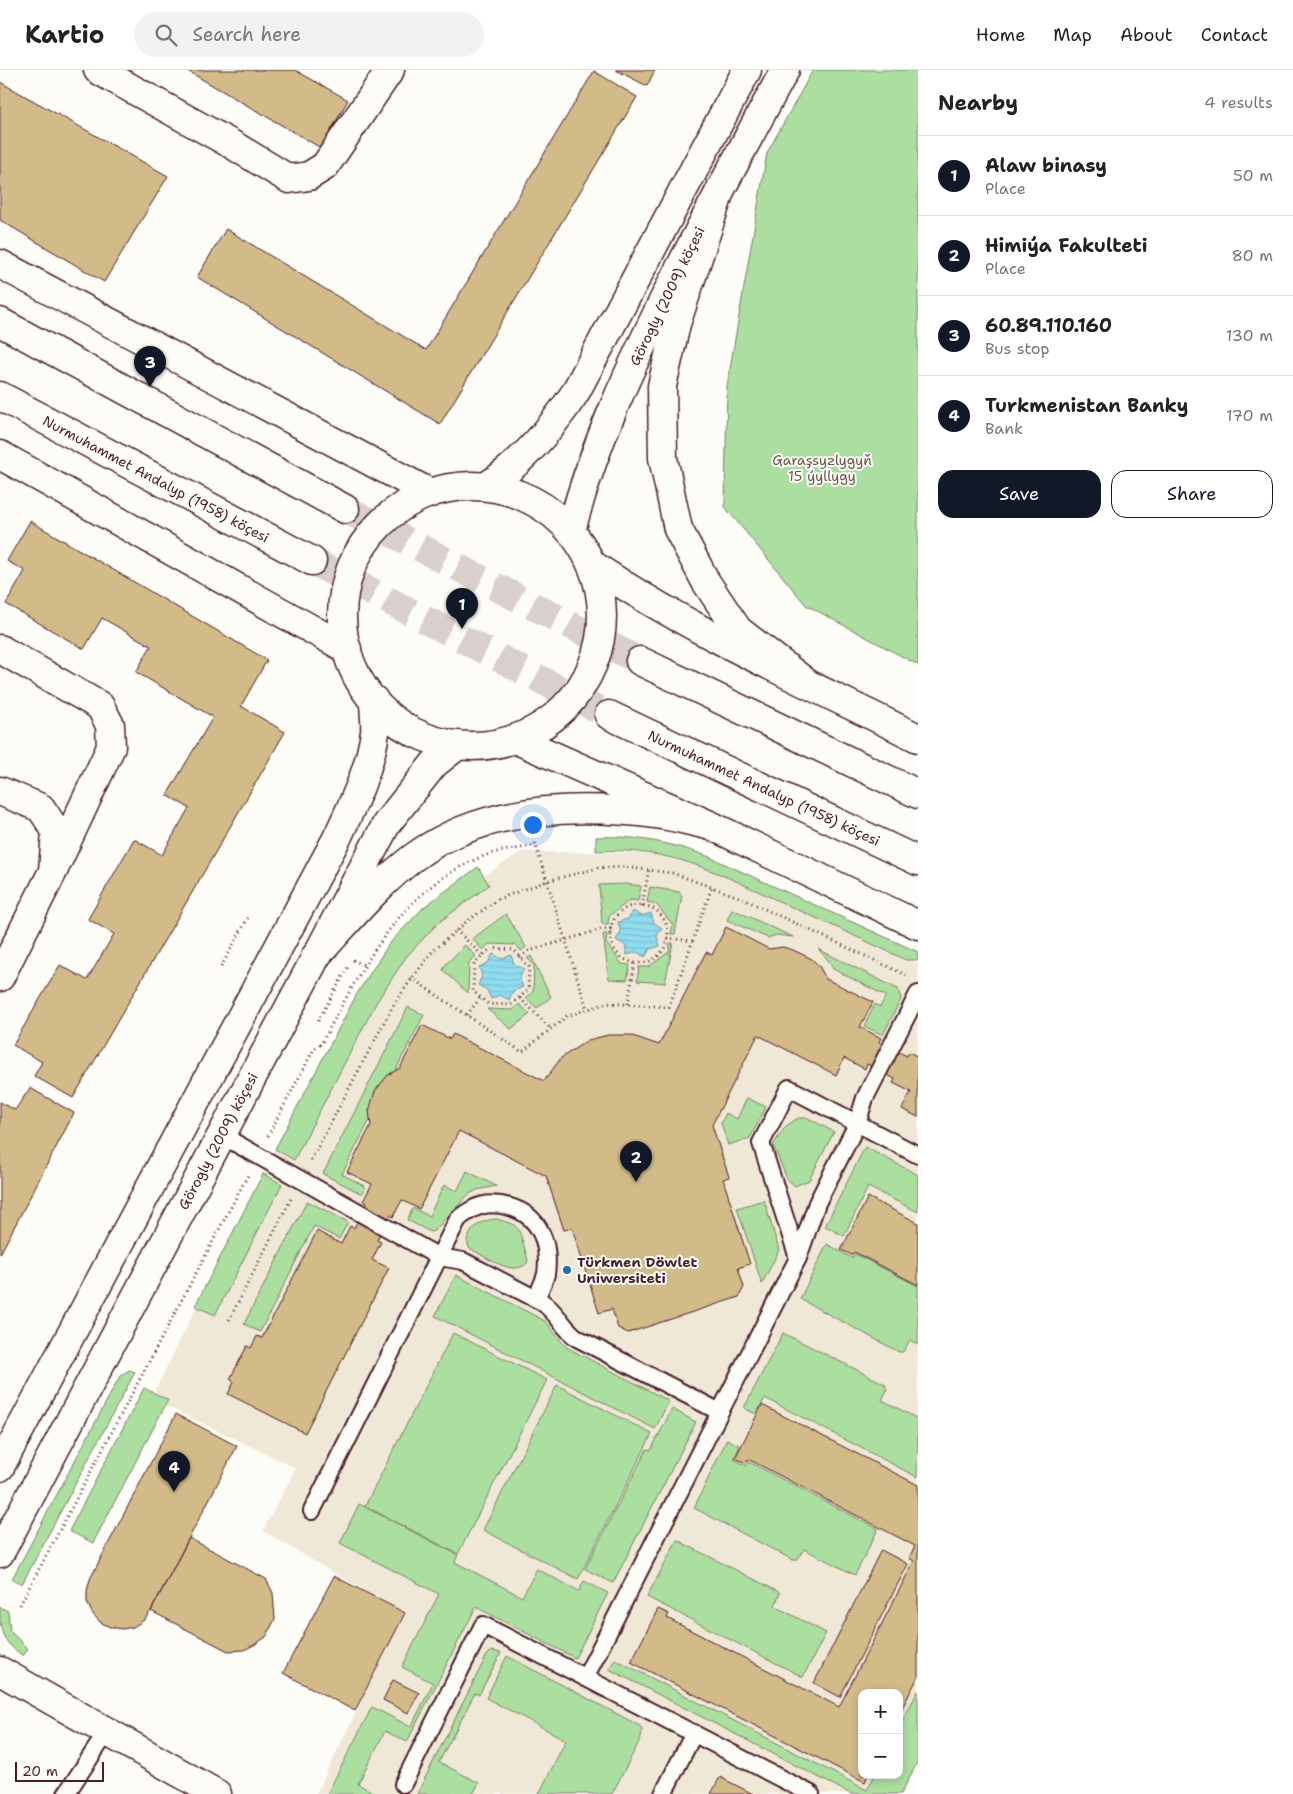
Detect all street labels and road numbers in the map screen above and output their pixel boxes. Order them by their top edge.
street label: Görogly (2009) köçesi [625,223,709,369]
street label: Nurmuhammet Andalyp (1958) köçesi [40,411,272,547]
street label: Nurmuhammet Andalyp (1958) köçesi [645,726,883,850]
street label: Görogly (2009) köçesi [174,1069,262,1213]

